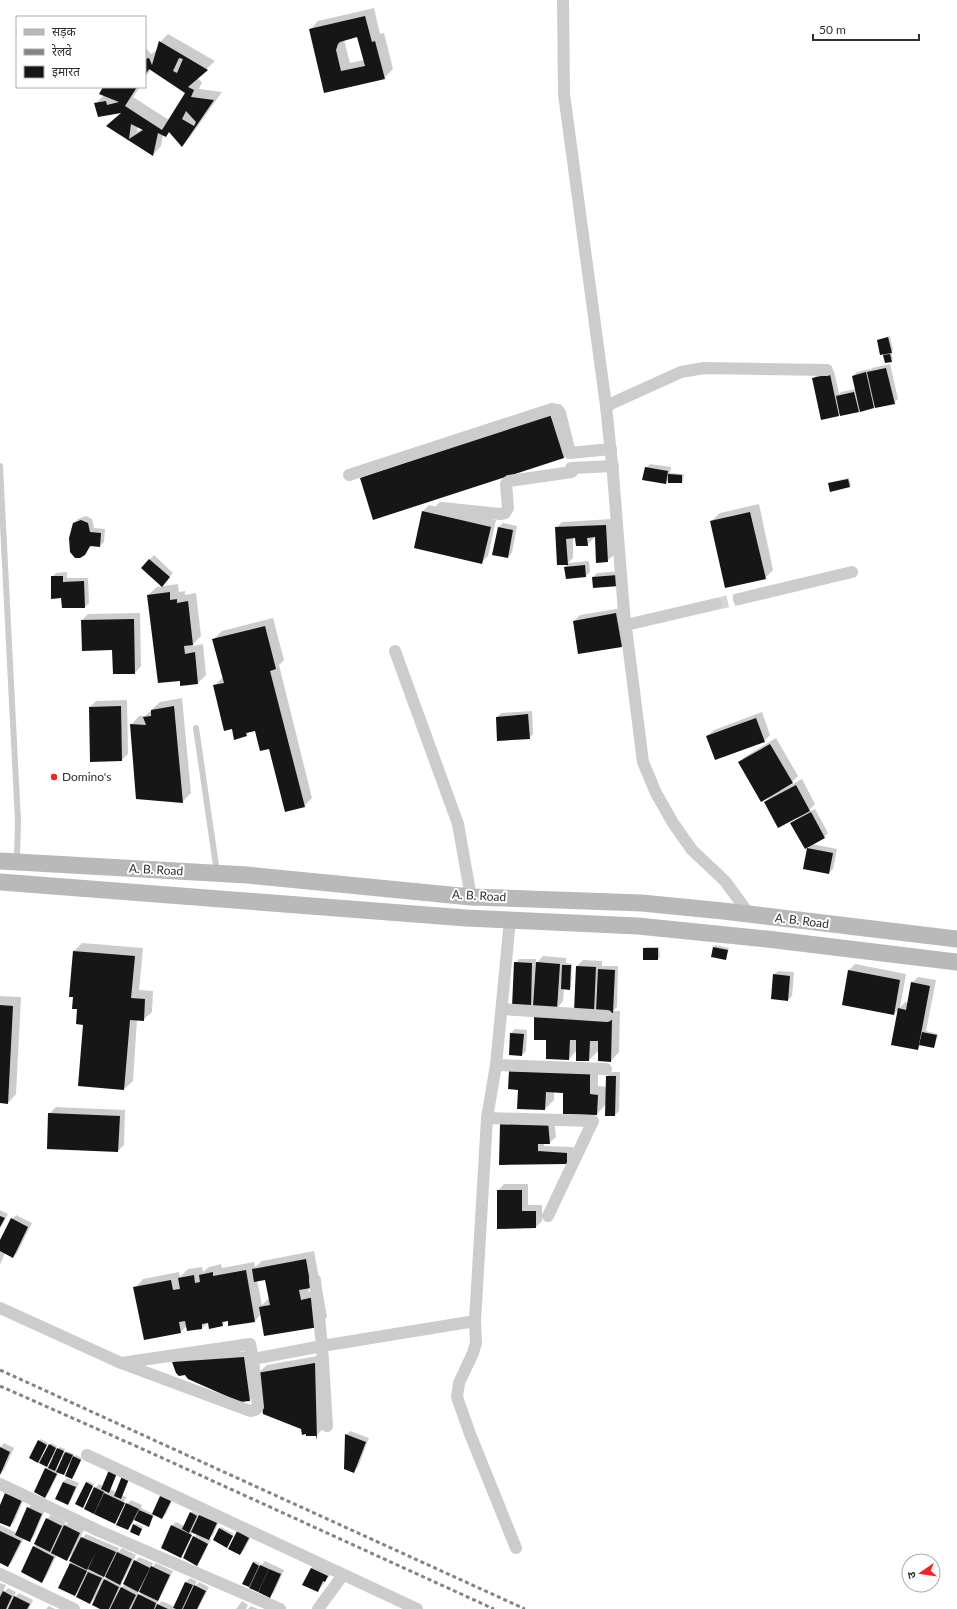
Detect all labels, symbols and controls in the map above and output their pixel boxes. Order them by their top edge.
legend [16,16,146,88]
scale bar [813,16,919,42]
text: 50 m [819,22,846,37]
text: सड़क [52,24,77,39]
text: रेलवे [52,44,72,59]
text: इमारत [52,64,81,79]
place label: Domino's [62,769,111,784]
marker: Domino's [49,772,59,782]
street label: A. B. Road [129,861,184,878]
street label: A. B. Road [452,887,507,904]
street label: A. B. Road [774,910,830,931]
north arrow [901,1553,941,1593]
text: उ [904,1570,918,1580]

